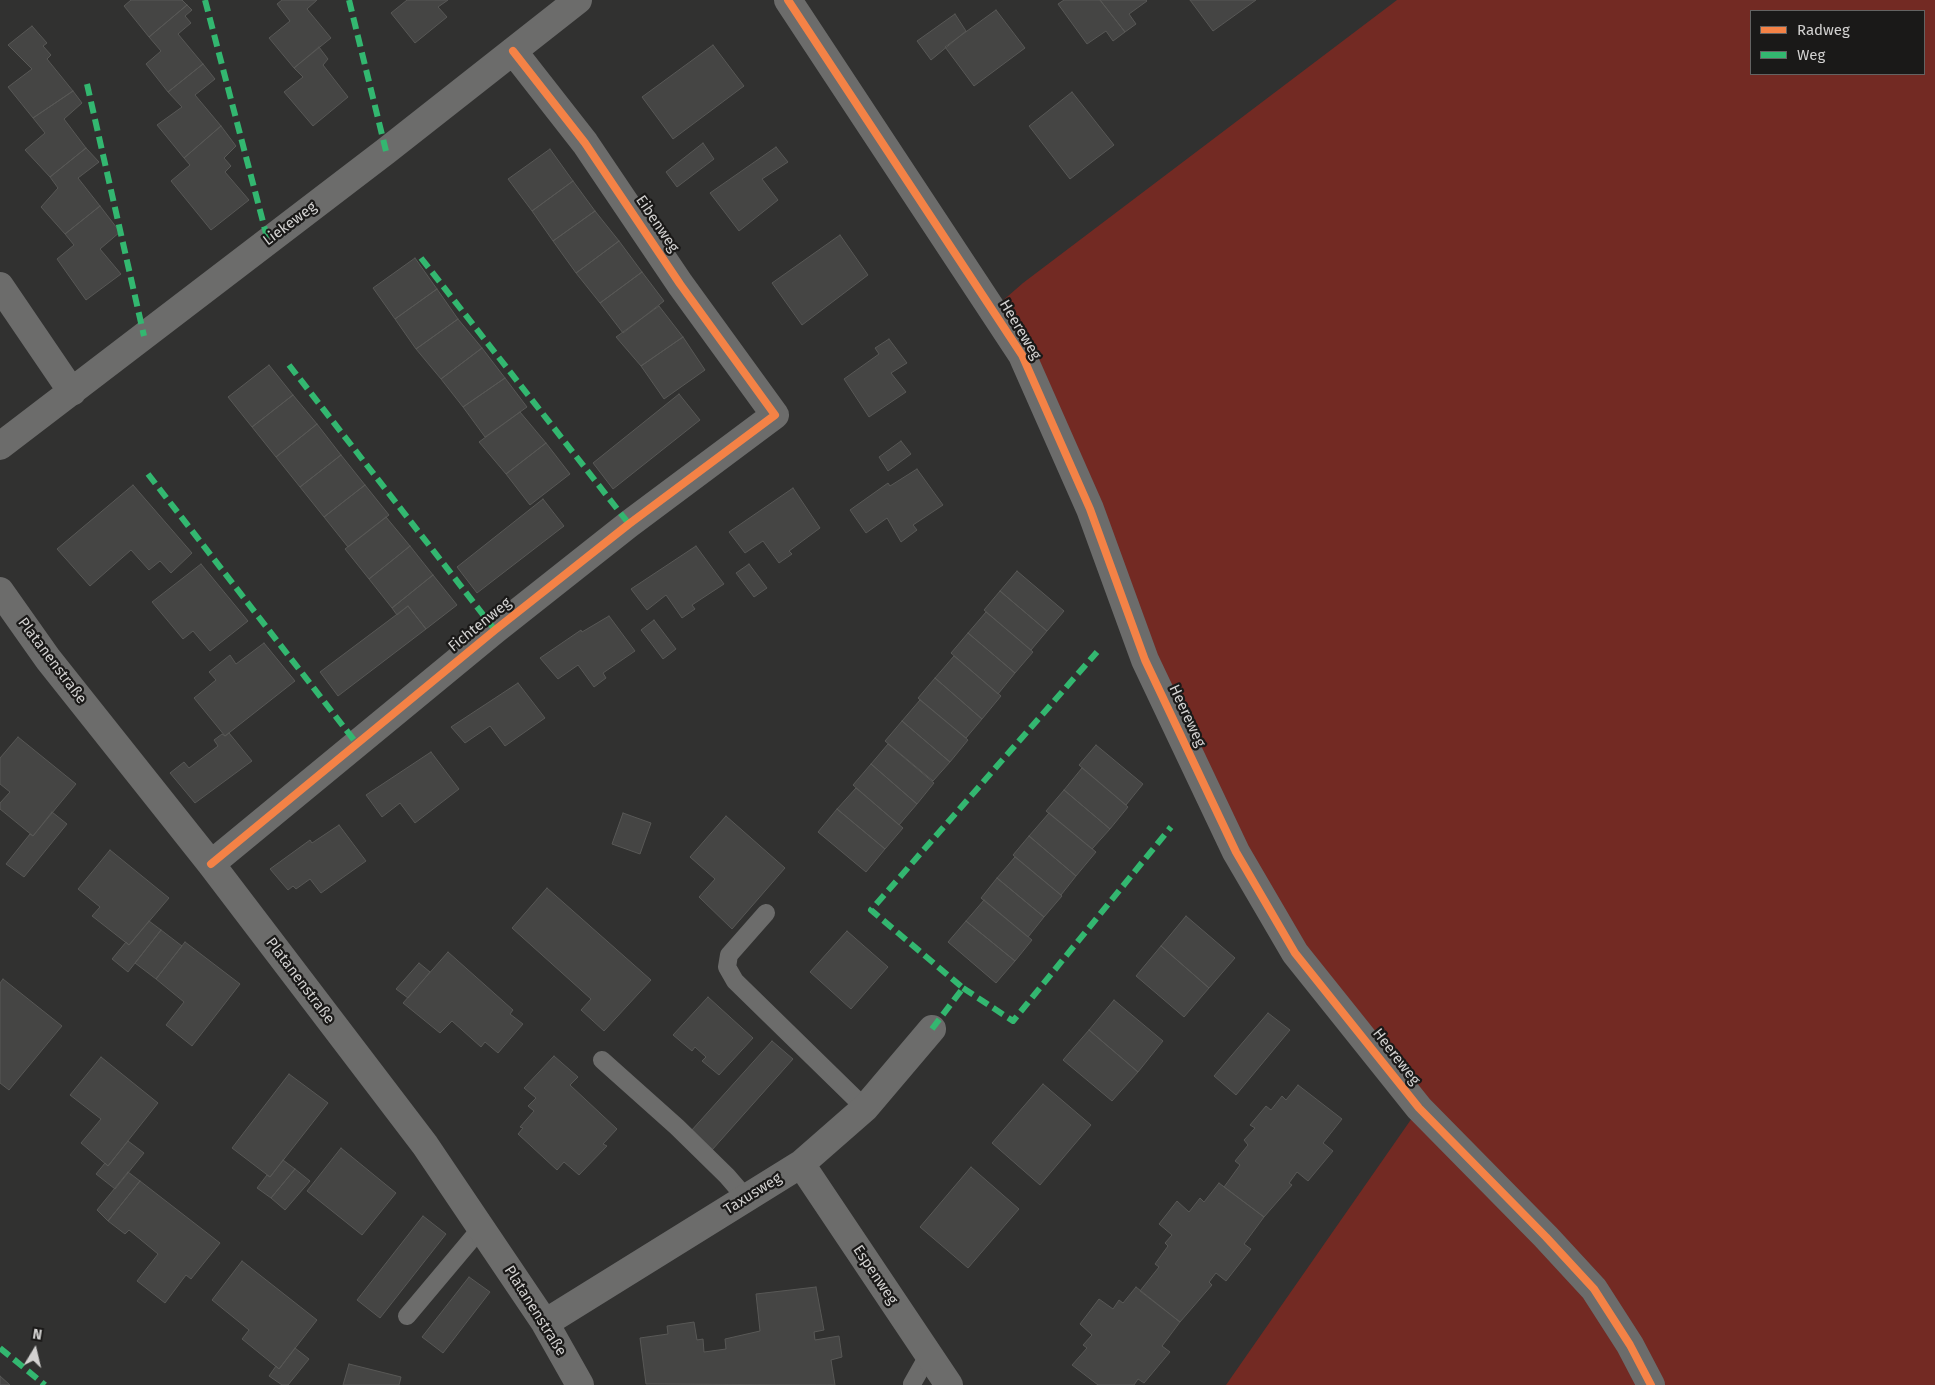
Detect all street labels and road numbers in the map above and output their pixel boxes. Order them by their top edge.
street label: Eibenweg [631,192,683,256]
street label: Liekeweg [260,198,320,250]
street label: Heereweg [995,297,1045,363]
street label: Fichtenweg [445,594,515,656]
street label: Platanenstraße [14,614,90,708]
street label: Heereweg [1165,682,1209,750]
street label: Platanenstraße [262,934,338,1028]
street label: Heereweg [1368,1025,1424,1089]
street label: Taxusweg [721,1169,785,1219]
street label: Espenweg [849,1242,901,1308]
street label: Platanenstraße [500,1262,570,1360]

